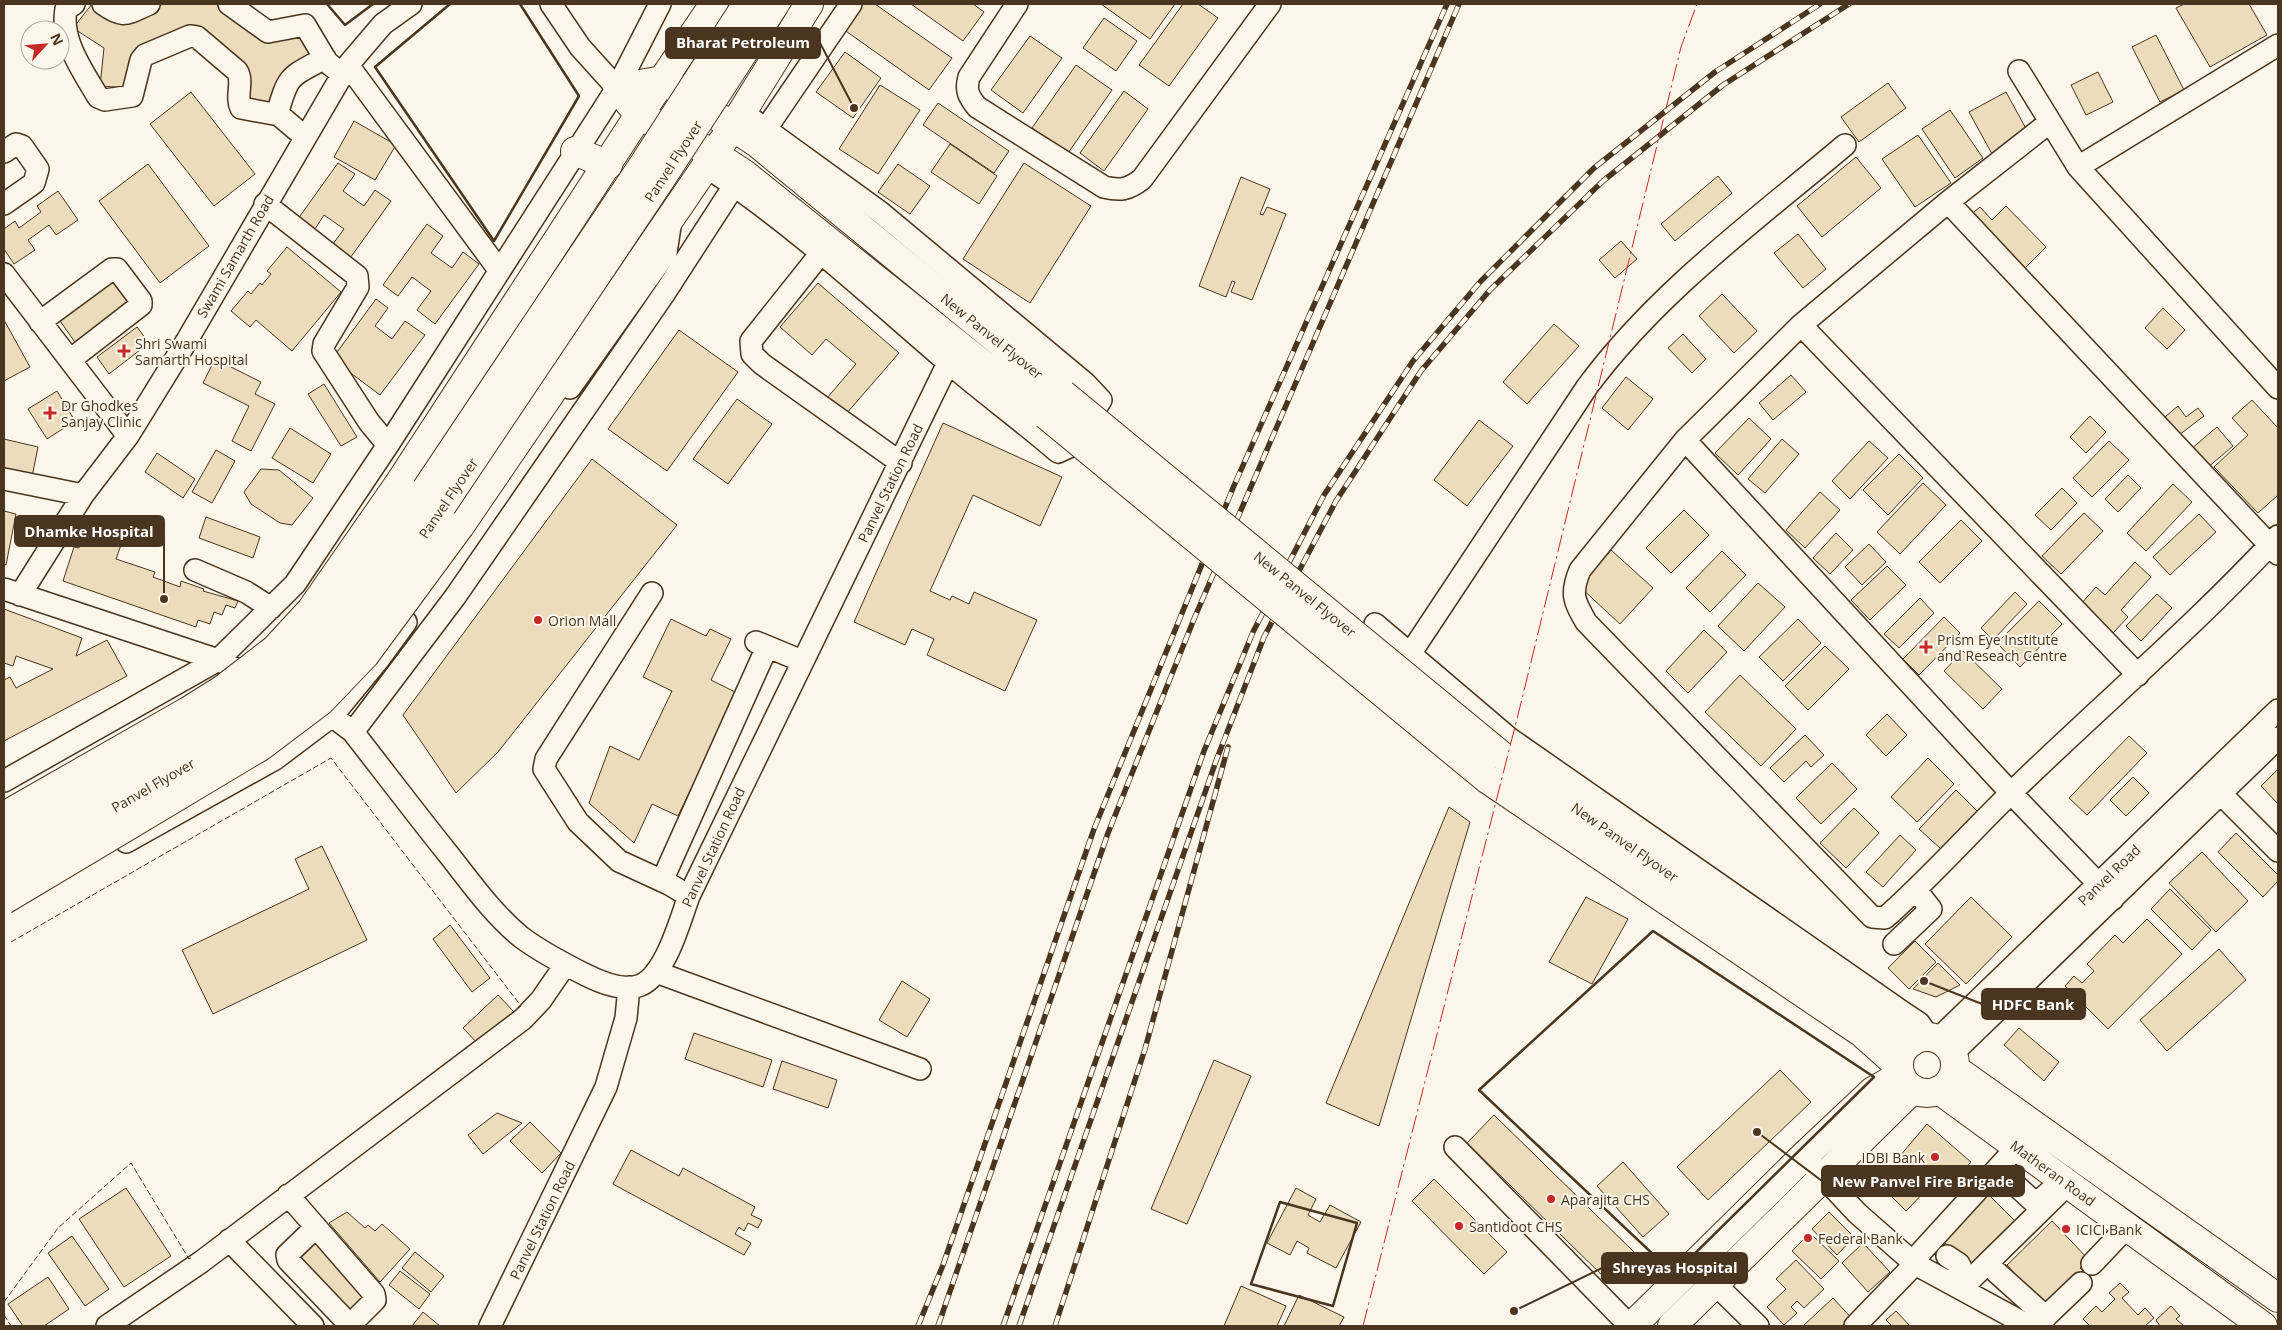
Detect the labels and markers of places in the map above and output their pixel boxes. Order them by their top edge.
callout: Bharat Petroleum [666,28,820,58]
place label: Shri Swami Samarth Hospital [135,334,248,369]
marker: Shri Swami Samarth Hospital [117,344,131,358]
place label: Dr Ghodkes Sanjay Clinic [61,396,142,431]
marker: Dr Ghodkes Sanjay Clinic [43,406,57,420]
callout: Dhamke Hospital [15,516,164,546]
place label: Orion Mall [548,611,616,630]
marker: Orion Mall [532,614,544,626]
place label: Prism Eye Institute and Reseach Centre [1937,630,2067,665]
marker: Prism Eye Institute and Reseach Centre [1919,640,1933,654]
callout: HDFC Bank [1982,989,2085,1019]
place label: IDBI Bank [1862,1148,1926,1167]
marker: IDBI Bank [1929,1151,1941,1163]
callout: New Panvel Fire Brigade [1822,1166,2024,1196]
place label: Aparajita CHS [1561,1190,1650,1209]
marker: Aparajita CHS [1545,1193,1557,1205]
place label: Santidoot CHS [1469,1217,1562,1236]
marker: Santidoot CHS [1453,1220,1465,1232]
place label: ICICI Bank [2076,1220,2142,1239]
marker: ICICI Bank [2060,1223,2072,1235]
place label: Federal Bank [1818,1229,1904,1248]
marker: Federal Bank [1802,1232,1814,1244]
callout: Shreyas Hospital [1602,1253,1747,1283]

